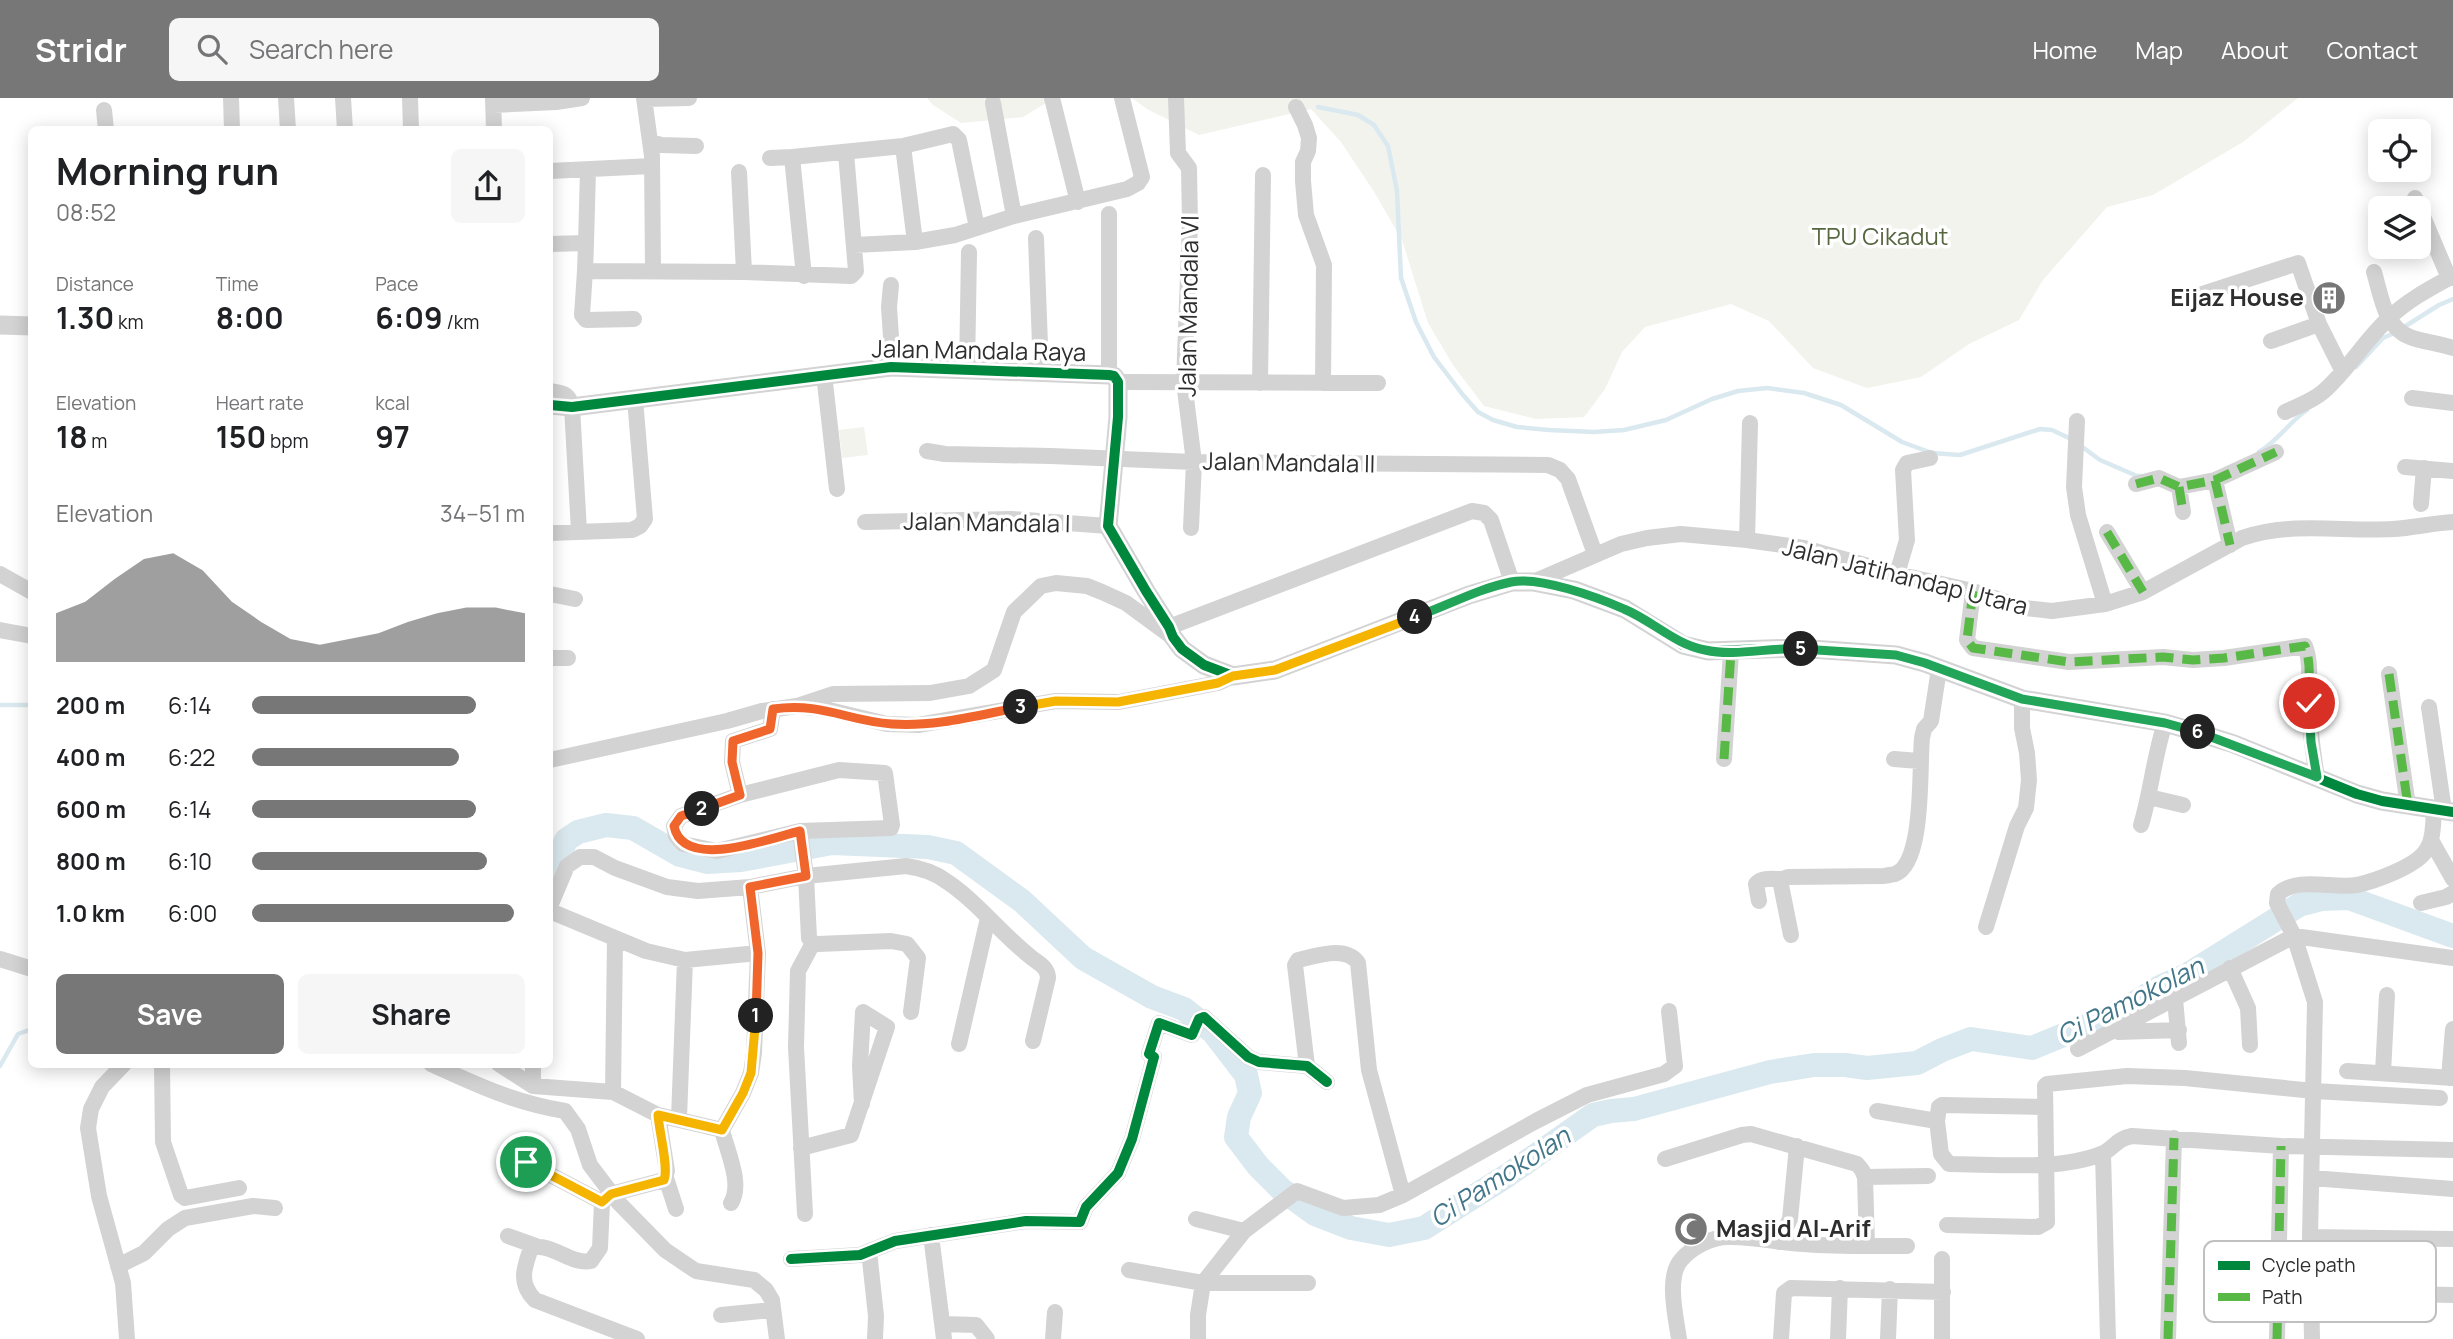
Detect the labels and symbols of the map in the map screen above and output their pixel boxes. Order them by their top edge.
street label: Jalan Mandala VI [1169,215,1206,397]
park label: TPU Cikadut [1812,219,1948,252]
building icon: Eijaz House [2310,279,2348,317]
place label: Eijaz House [2170,280,2304,313]
street label: Jalan Mandala Raya [871,331,1087,368]
street label: Jalan Mandala II [1202,443,1376,480]
street label: Jalan Mandala I [903,504,1071,539]
street label: Jalan Jatihandap Utara [1779,529,2031,622]
pin: 4 [1398,600,1432,634]
pin: 5 [1784,632,1818,666]
pin [2279,673,2339,733]
pin: 3 [1004,690,1038,724]
pin: 6 [2180,714,2216,750]
pin: 2 [684,792,720,826]
water label: Ci Pamokolan [2050,947,2211,1053]
pin: 1 [738,998,774,1034]
water label: Ci Pamokolan [1422,1116,1578,1235]
pin [496,1132,556,1192]
mosque icon: Masjid Al-Arif [1672,1210,1710,1248]
place label: Masjid Al-Arif [1716,1211,1871,1244]
legend [2204,1241,2436,1322]
text: Cycle path [2262,1252,2356,1278]
text: Path [2262,1284,2302,1310]

